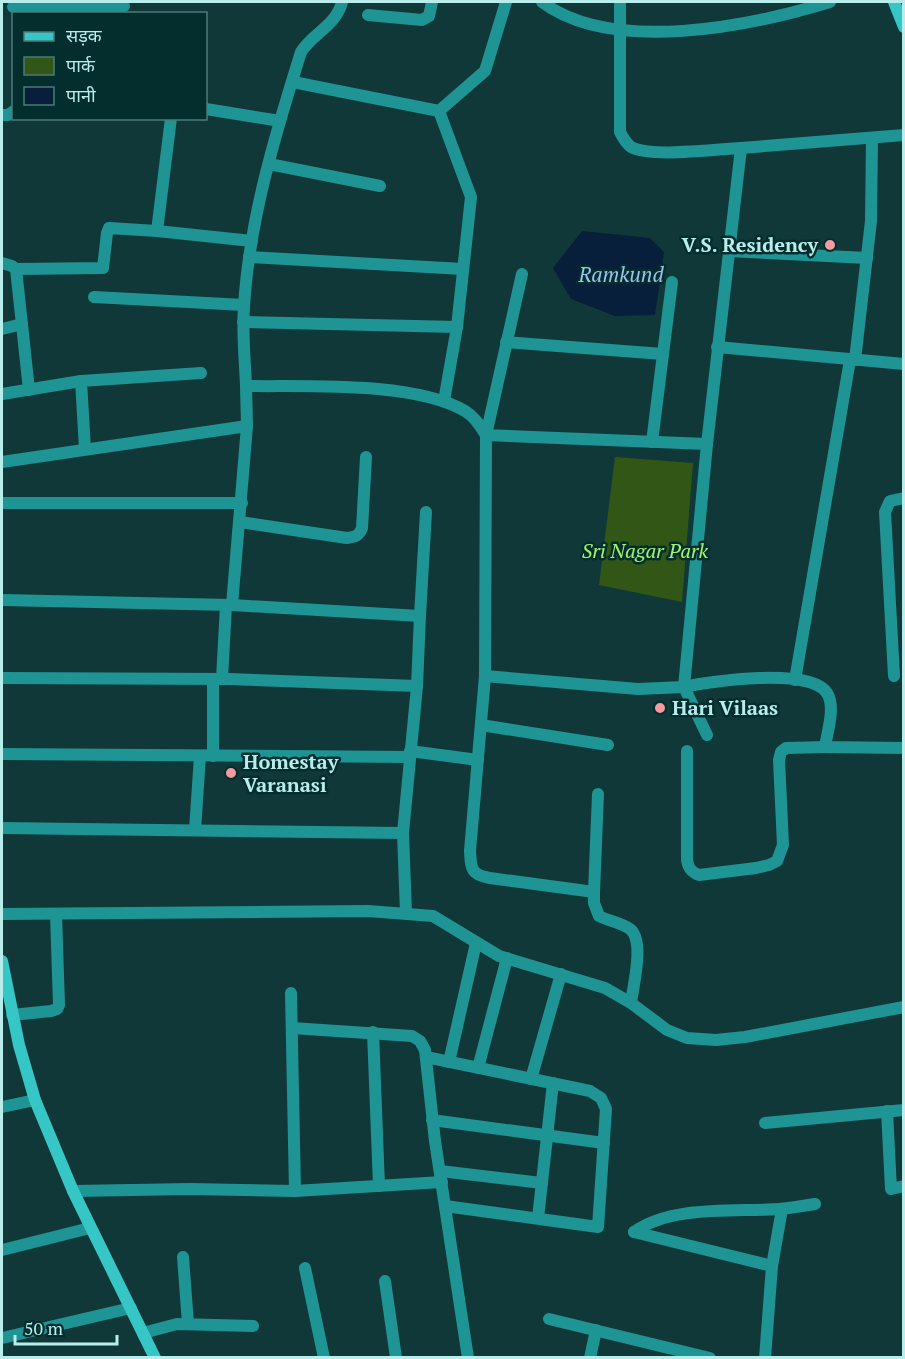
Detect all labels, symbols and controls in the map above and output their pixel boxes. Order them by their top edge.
legend [12,12,207,120]
text: सड़क [66,23,103,47]
text: पार्क [66,53,96,77]
text: पानी [66,83,96,107]
place label: V.S. Residency [682,231,818,258]
marker: V.S. Residency [823,238,837,252]
water label: Ramkund [577,260,664,288]
park label: Sri Nagar Park [582,537,709,564]
place label: Hari Vilaas [672,694,778,721]
marker: Hari Vilaas [653,701,667,715]
place label: Homestay Varanasi [243,748,339,798]
marker: Homestay Varanasi [224,766,238,780]
scale bar [15,1308,117,1346]
text: 50 m [24,1316,64,1340]

